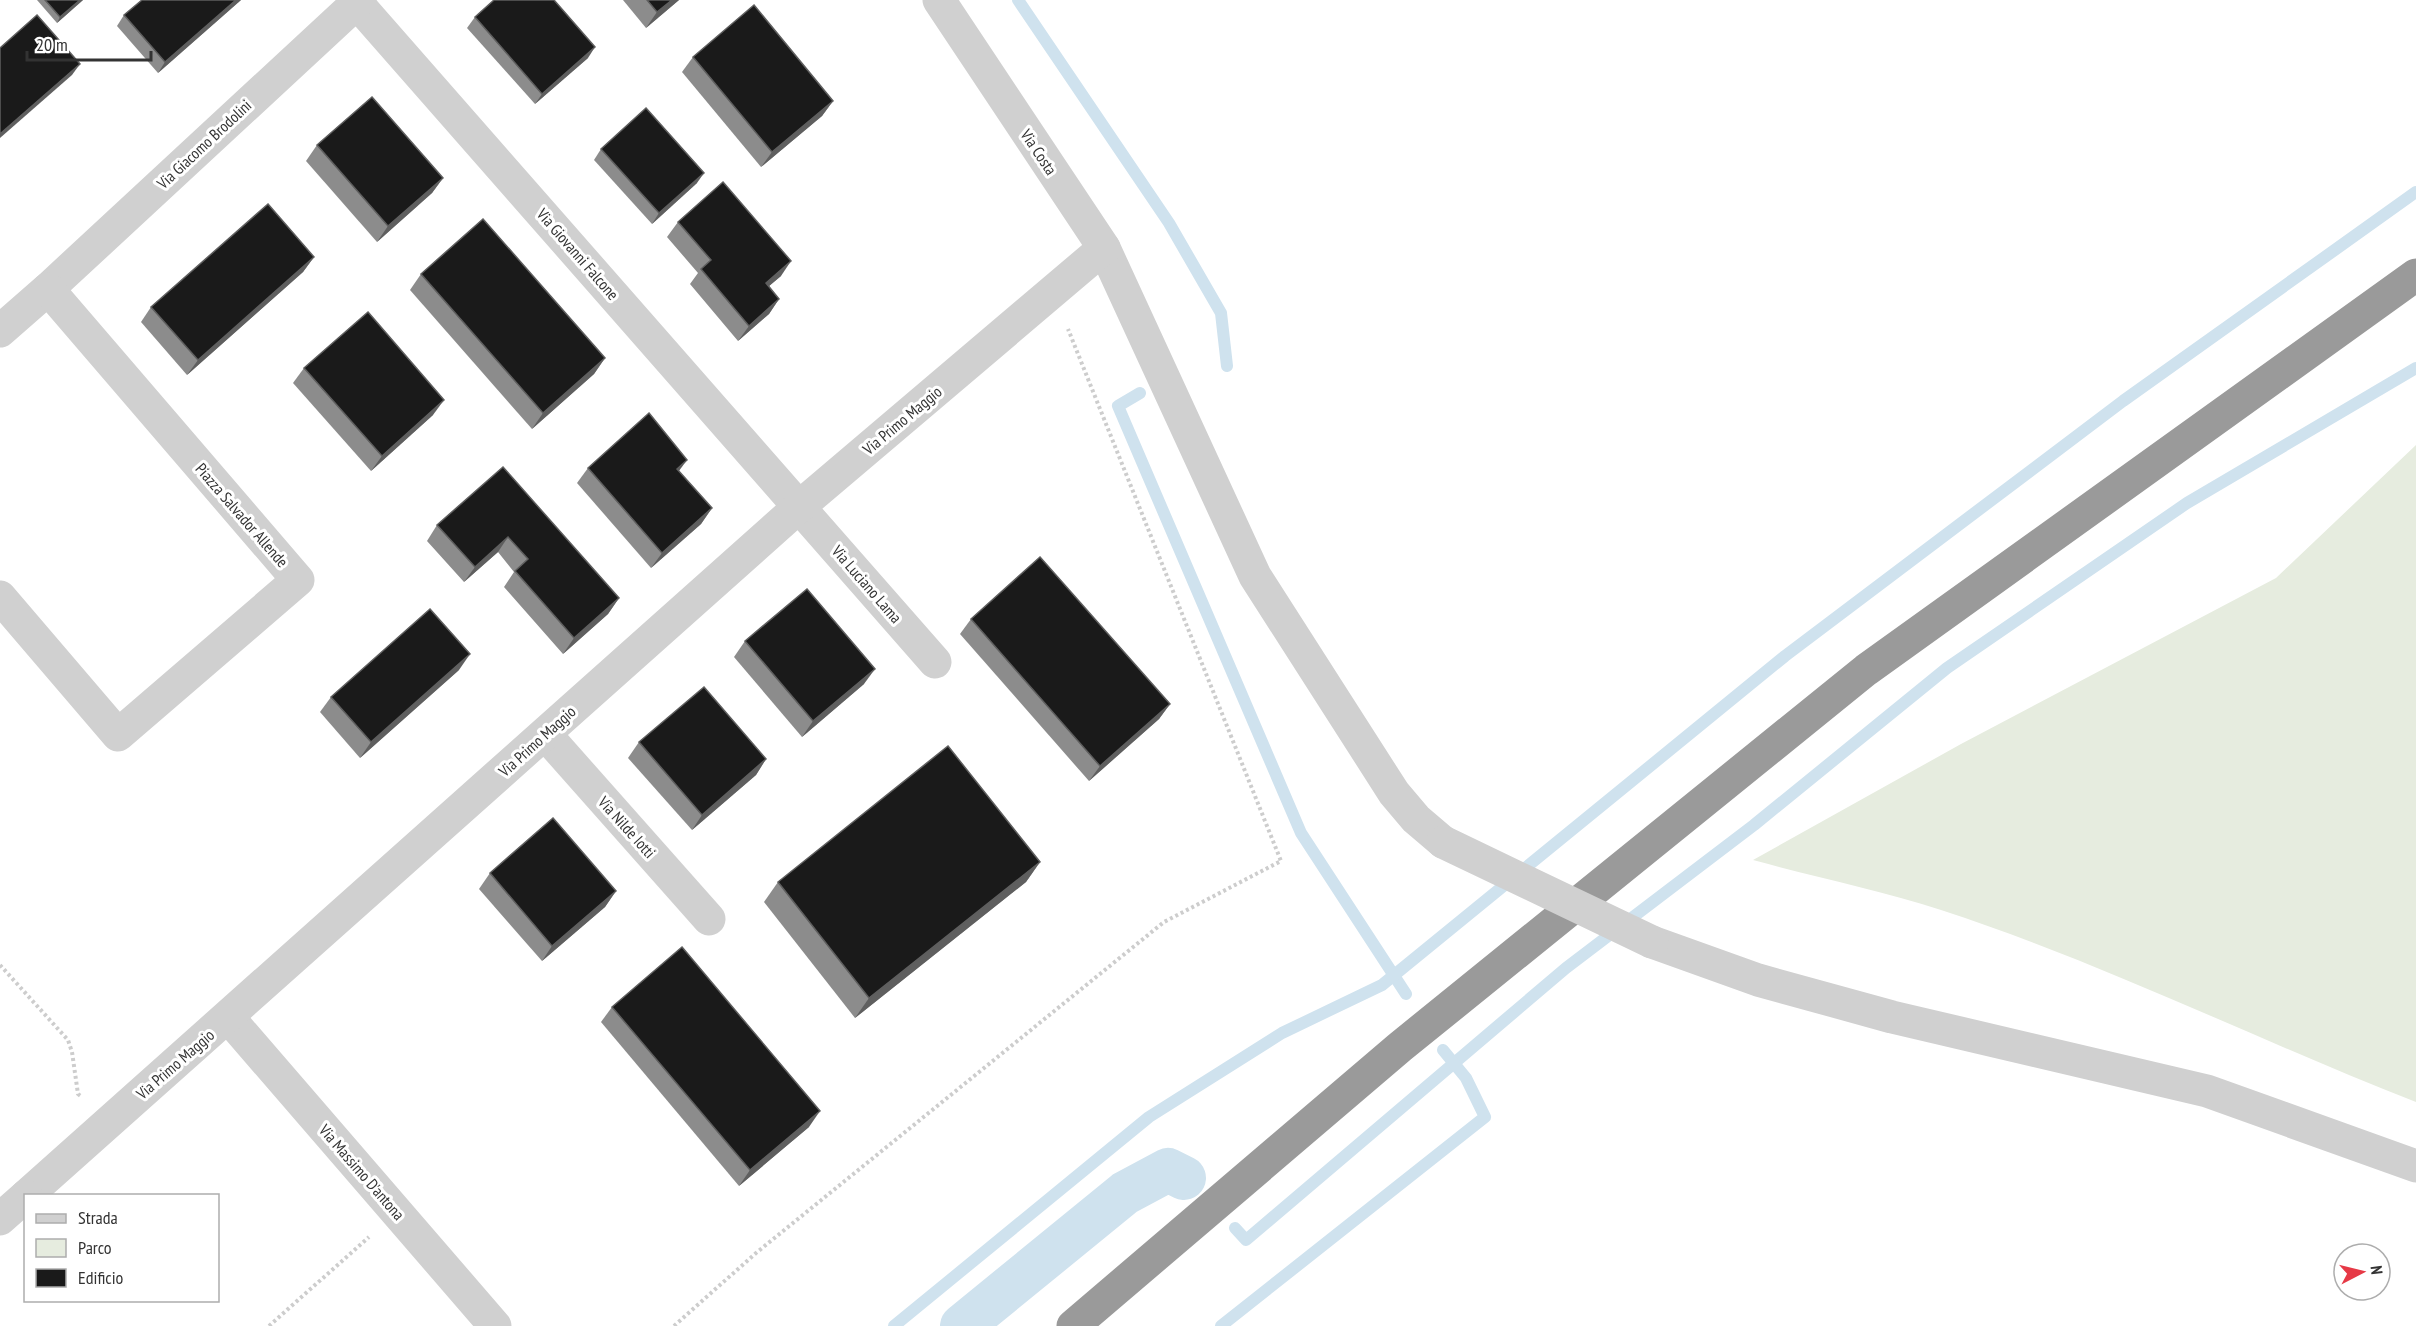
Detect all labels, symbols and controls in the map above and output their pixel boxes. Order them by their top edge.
scale bar [27,24,152,62]
text: 20 m [36,33,68,56]
street label: Via Giacomo Brodolini [152,95,255,194]
street label: Via Costa [1016,125,1061,179]
street label: Via Giovanni Falcone [532,203,623,304]
street label: Via Primo Maggio [858,381,946,459]
street label: Piazza Salvador Allende [191,459,293,571]
street label: Via Luciano Lama [827,540,906,627]
street label: Via Primo Maggio [494,701,580,782]
street label: Via Nilde Iotti [593,791,660,862]
street label: Via Primo Maggio [131,1025,218,1104]
street label: Via Massimo D'antona [314,1119,409,1224]
legend [24,1194,219,1302]
text: Strada [78,1206,118,1229]
text: Parco [78,1236,112,1259]
north arrow [2332,1242,2392,1302]
text: N [2366,1265,2387,1276]
text: Edificio [78,1266,124,1289]

